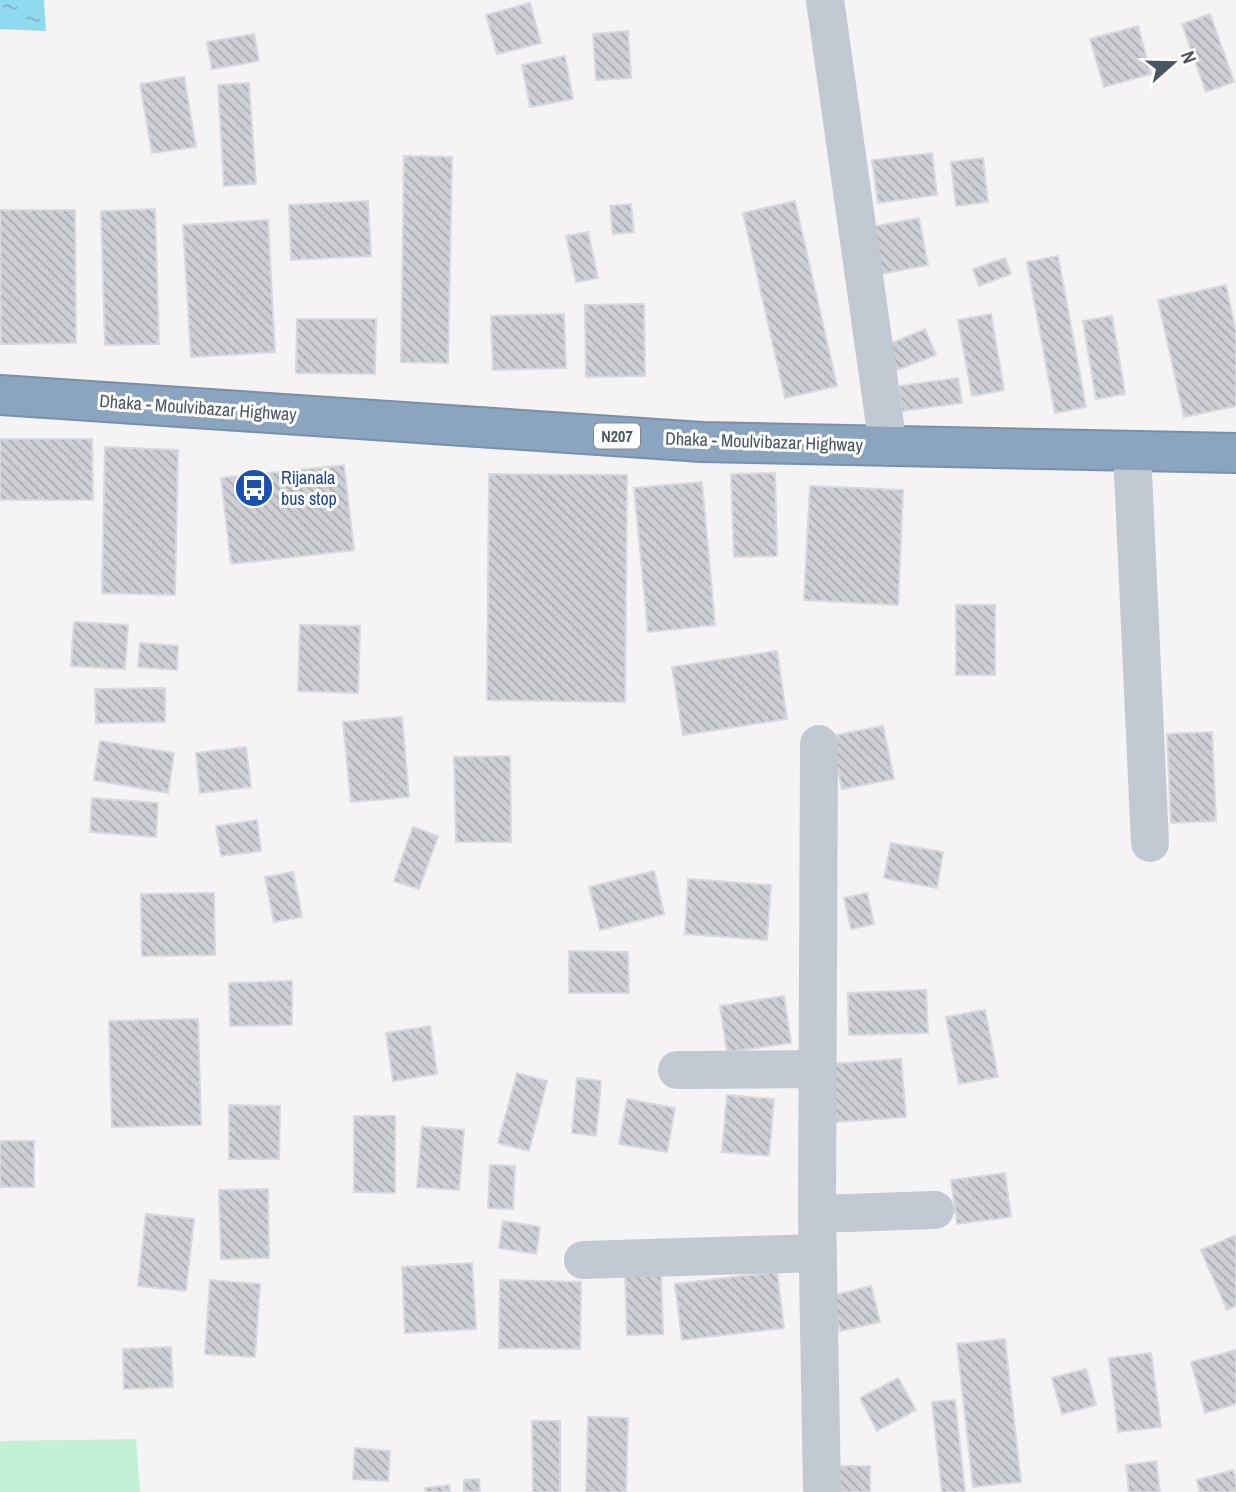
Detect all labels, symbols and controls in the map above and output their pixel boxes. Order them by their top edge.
north arrow [1138,28,1208,98]
text: N [1175,47,1203,67]
street label: Dhaka - Moulvibazar Highway [99,388,298,427]
road number: N207 [594,424,640,448]
street label: Dhaka - Moulvibazar Highway [665,426,864,457]
place label: Rijanala bus stop [281,465,337,511]
bus stop icon: Rijanala bus stop [233,467,275,509]

